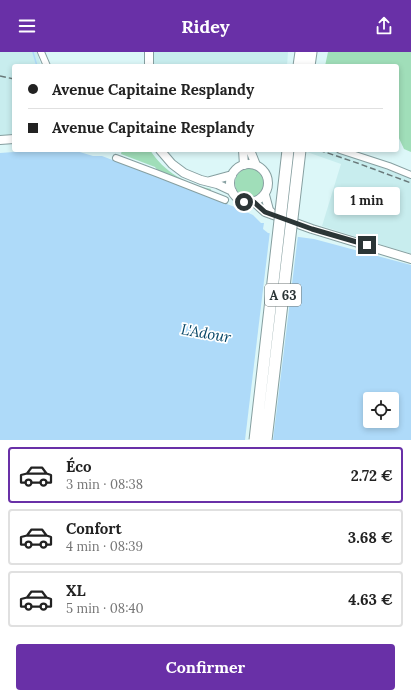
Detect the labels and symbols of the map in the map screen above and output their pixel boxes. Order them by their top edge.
callout: 1 min [334,187,400,215]
route start [235,193,253,211]
route end [358,236,376,254]
road number: A 63 [265,284,301,306]
water label: L'Adour [179,319,233,347]

